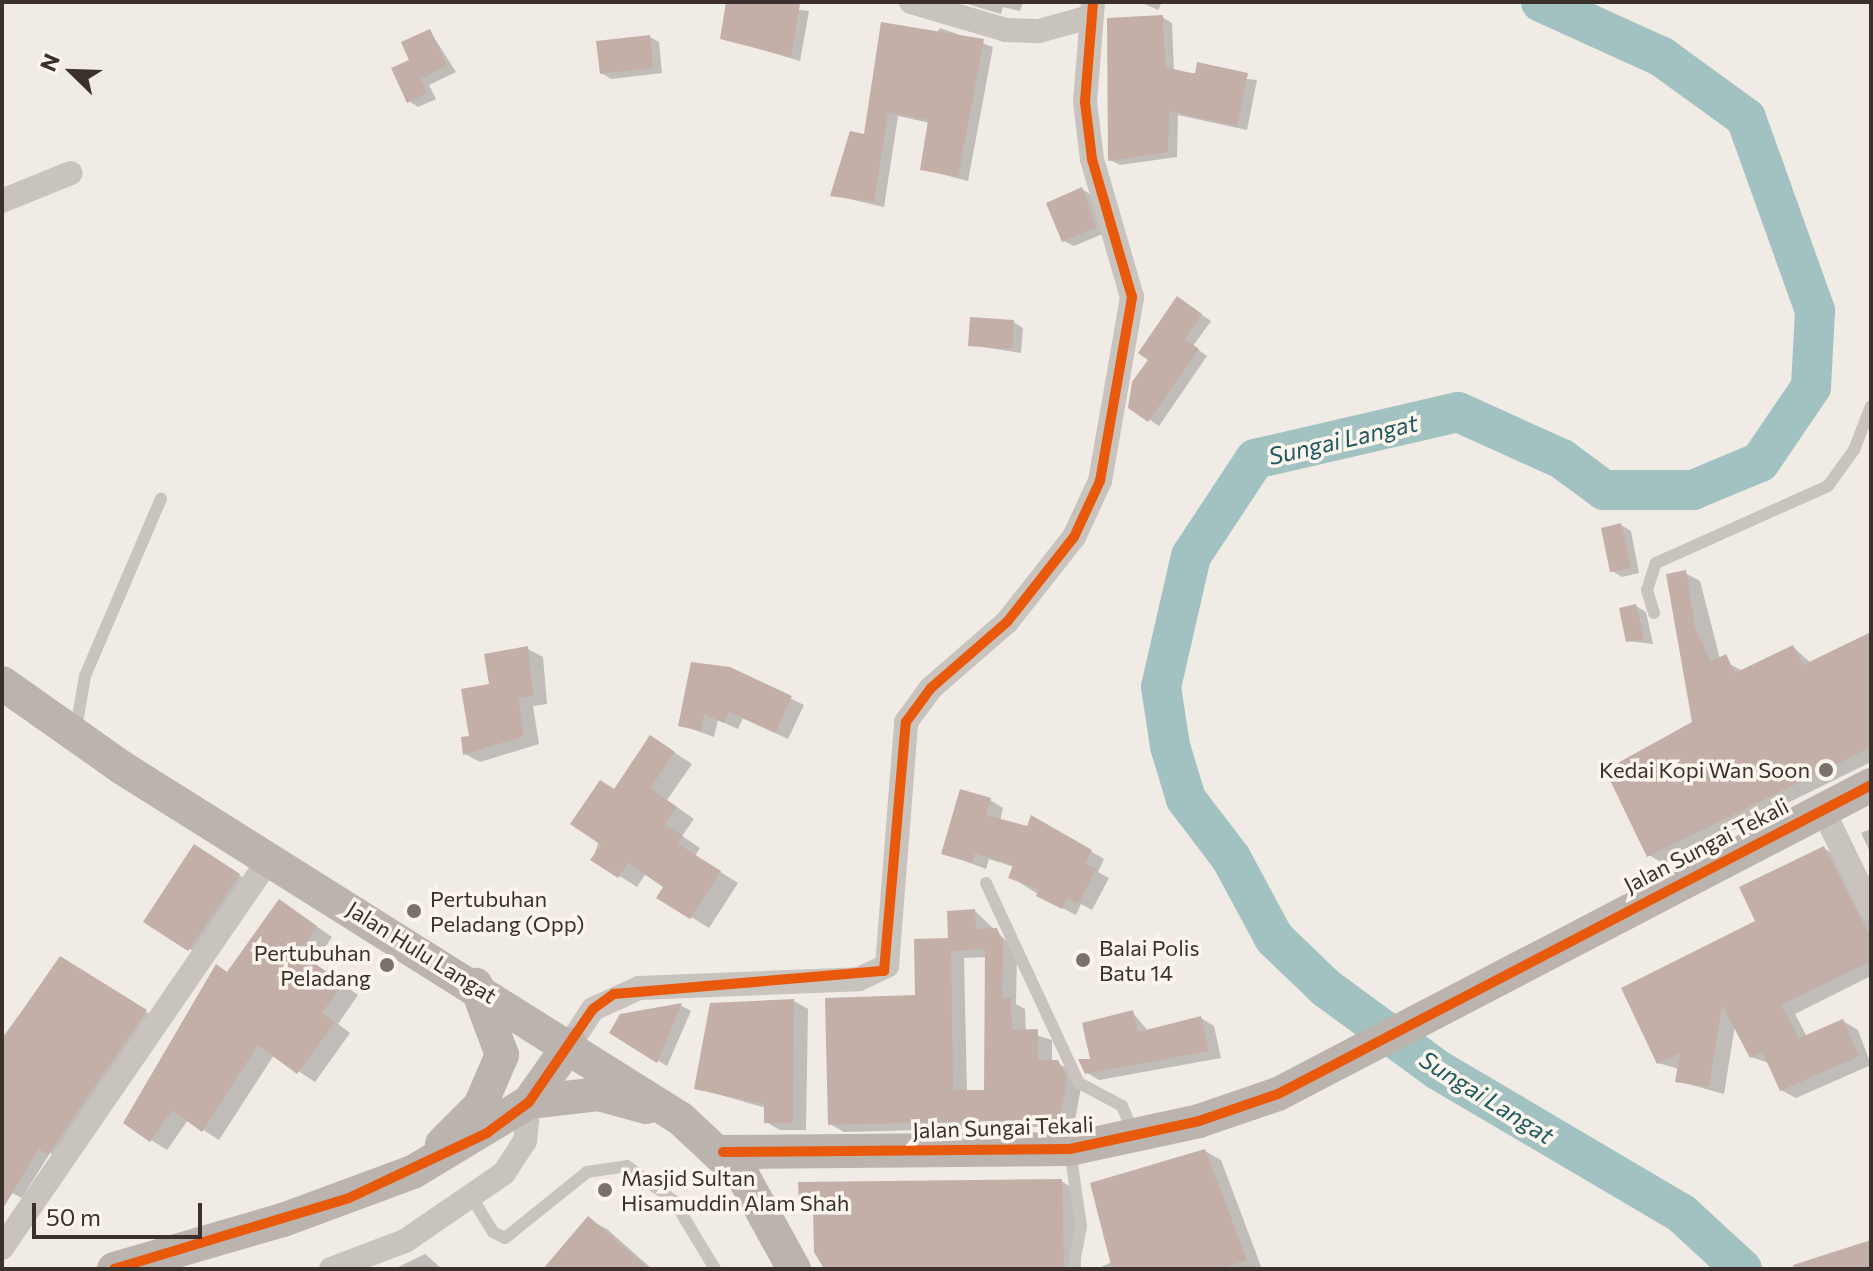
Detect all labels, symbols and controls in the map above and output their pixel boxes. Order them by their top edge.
north arrow [32,32,112,112]
text: N [34,50,65,75]
water label: Sungai Langat [1265,408,1421,470]
place label: Kedai Kopi Wan Soon [1599,757,1810,783]
marker: Kedai Kopi Wan Soon [1817,761,1835,779]
street label: Jalan Sungai Tekali [1619,792,1793,898]
place label: Pertubuhan Peladang (Opp) [430,885,584,936]
street label: Jalan Hulu Langat [342,895,502,1009]
marker: Pertubuhan Peladang (Opp) [405,902,423,920]
place label: Balai Polis Batu 14 [1099,934,1199,986]
place label: Pertubuhan Peladang [254,939,371,990]
marker: Balai Polis Batu 14 [1074,951,1092,969]
marker: Pertubuhan Peladang [378,956,396,974]
water label: Sungai Langat [1415,1044,1559,1150]
street label: Jalan Sungai Tekali [912,1111,1094,1143]
place label: Masjid Sultan Hisamuddin Alam Shah [621,1164,849,1216]
marker: Masjid Sultan Hisamuddin Alam Shah [596,1181,614,1199]
scale bar [36,1187,206,1237]
text: 50 m [46,1202,101,1231]

